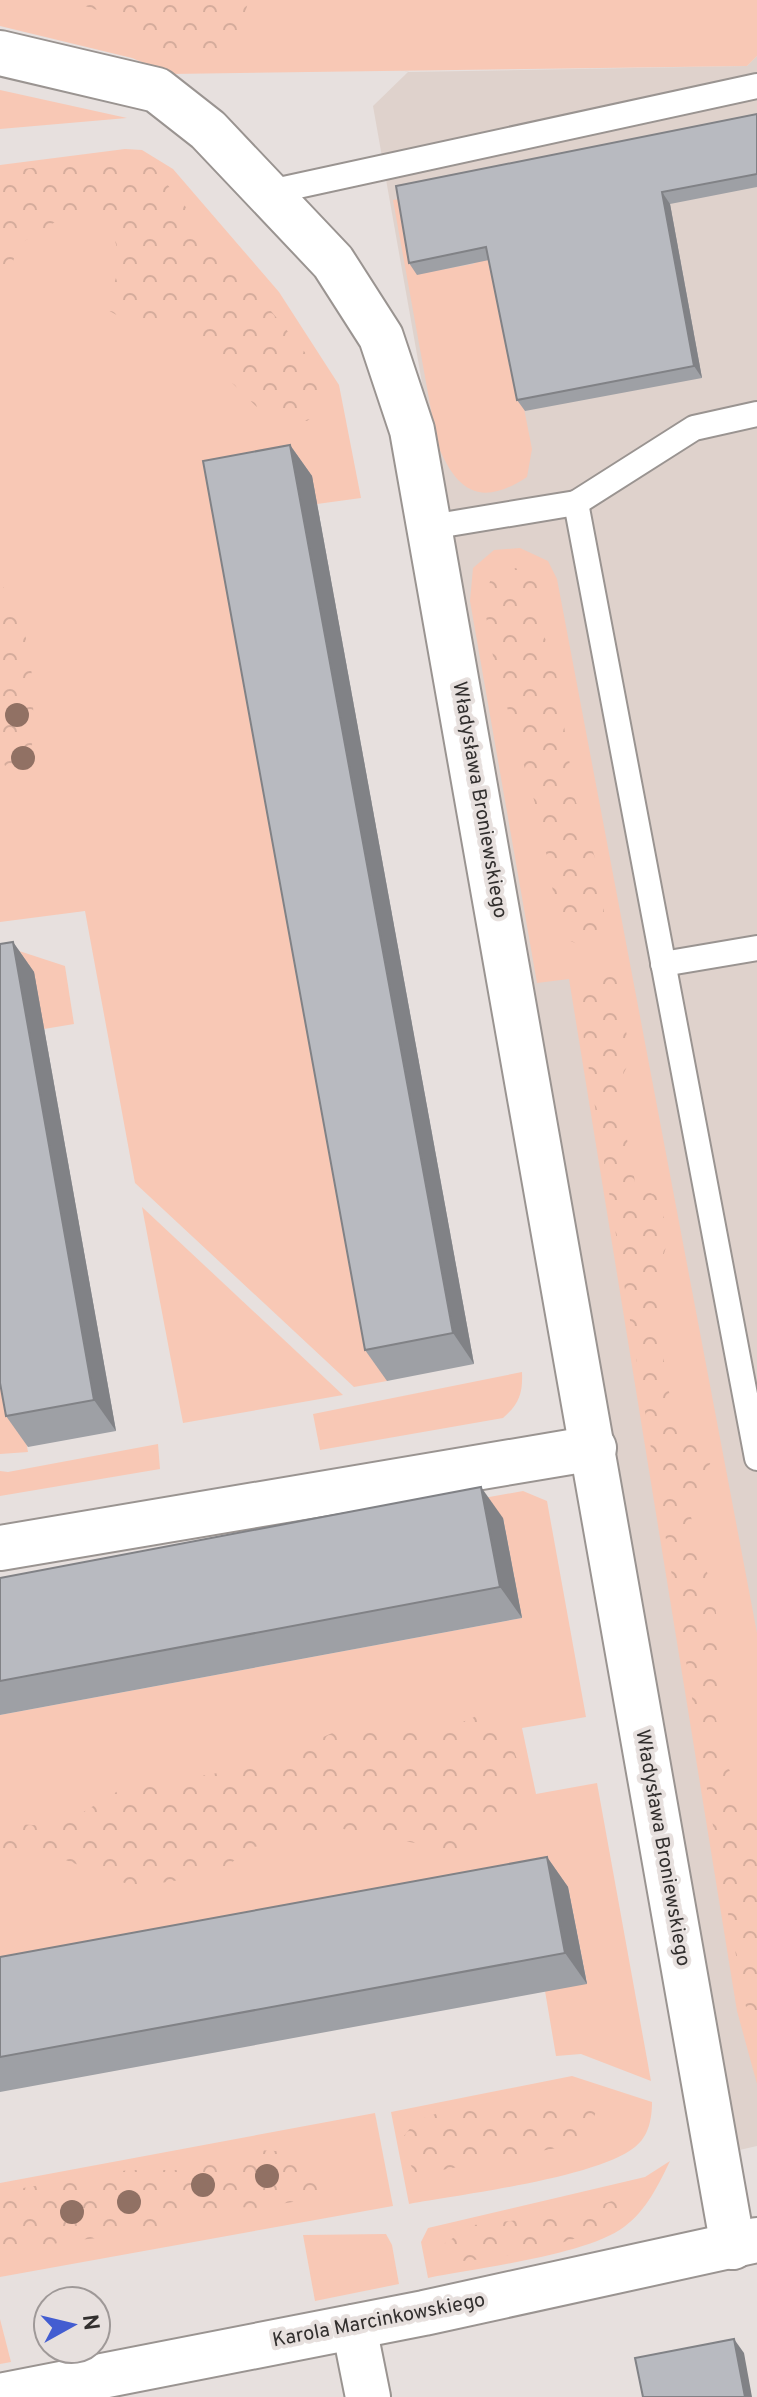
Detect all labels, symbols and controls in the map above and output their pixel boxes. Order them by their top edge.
street label: Władysława Broniewskiego [445,680,513,920]
street label: Władysława Broniewskiego [628,1728,696,1968]
north arrow [32,2285,112,2365]
street label: Karola Marcinkowskiego [270,2288,488,2354]
text: N [75,2313,104,2332]

